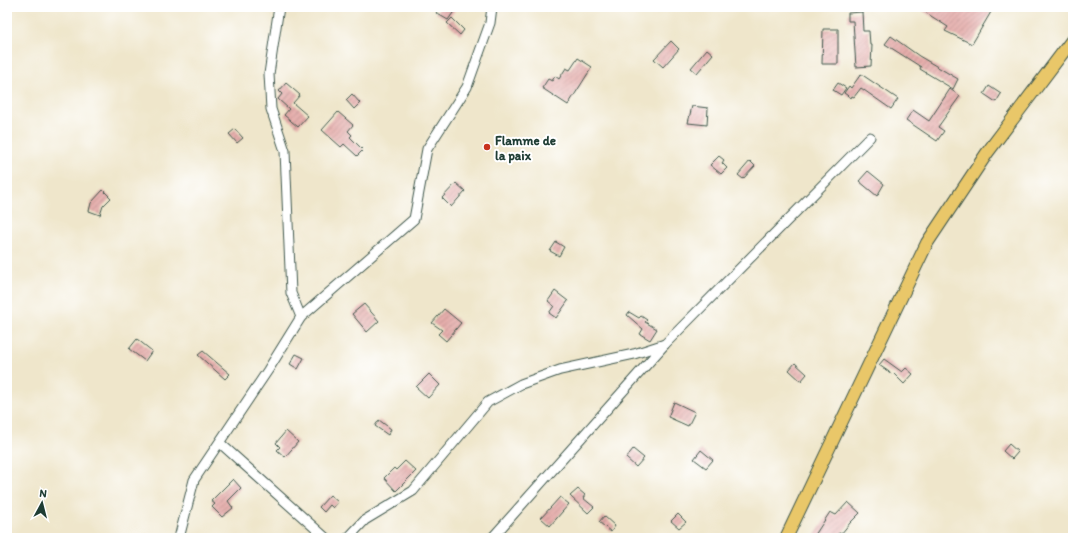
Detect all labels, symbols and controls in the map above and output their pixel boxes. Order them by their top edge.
place label: Flamme de la paix [495,133,556,164]
marker: Flamme de la paix [482,142,492,152]
north arrow [22,483,62,523]
text: N [39,487,48,500]

